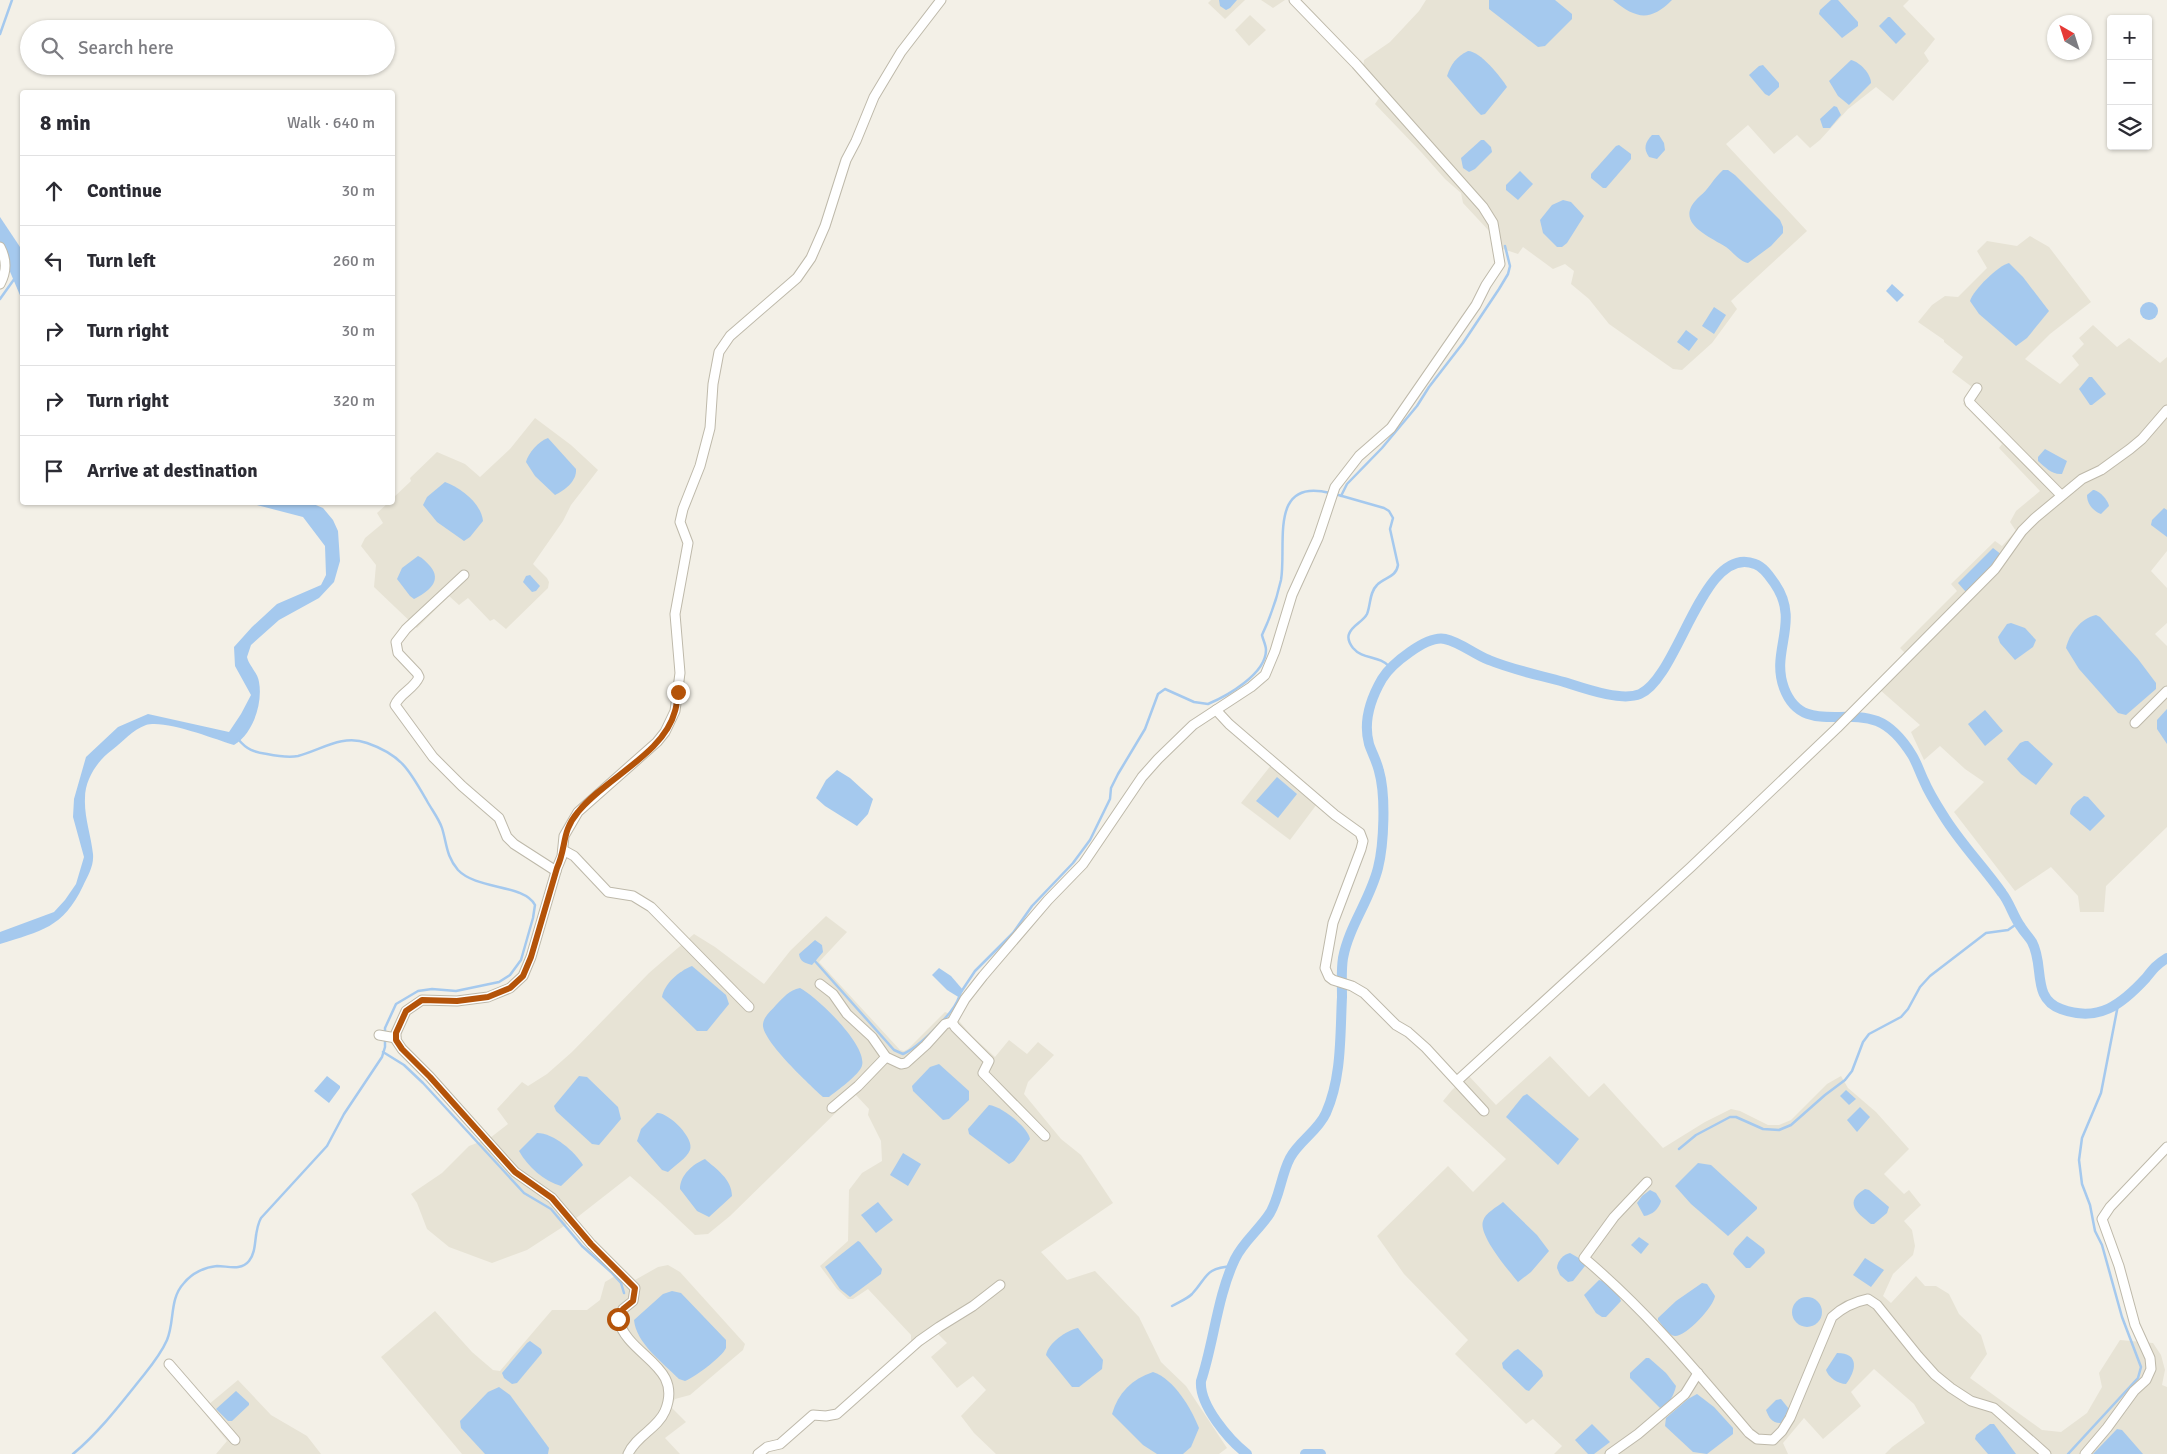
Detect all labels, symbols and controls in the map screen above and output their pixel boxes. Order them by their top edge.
north arrow [2047,15,2092,60]
map controls [2107,15,2152,150]
button: + [2107,15,2152,60]
search box [20,20,395,75]
icon: search [38,34,66,62]
text: Search here [78,36,174,60]
button: − [2107,60,2152,105]
button: layers [2107,105,2152,150]
text: 8 min [40,110,91,136]
text: Walk · 640 m [287,113,375,133]
icon: ahead [40,177,68,205]
text: Continue [87,179,162,203]
text: 30 m [341,181,375,201]
icon: left [40,247,68,275]
text: Turn left [87,249,156,273]
text: 260 m [333,251,375,271]
icon: right [40,317,68,345]
text: Turn right [87,319,169,343]
text: 30 m [341,321,375,341]
icon: right [40,387,68,415]
text: Turn right [87,389,169,413]
text: 320 m [333,391,375,411]
icon: arrive [40,457,68,485]
text: Arrive at destination [87,459,258,483]
route end [667,681,690,704]
route start [607,1308,630,1331]

